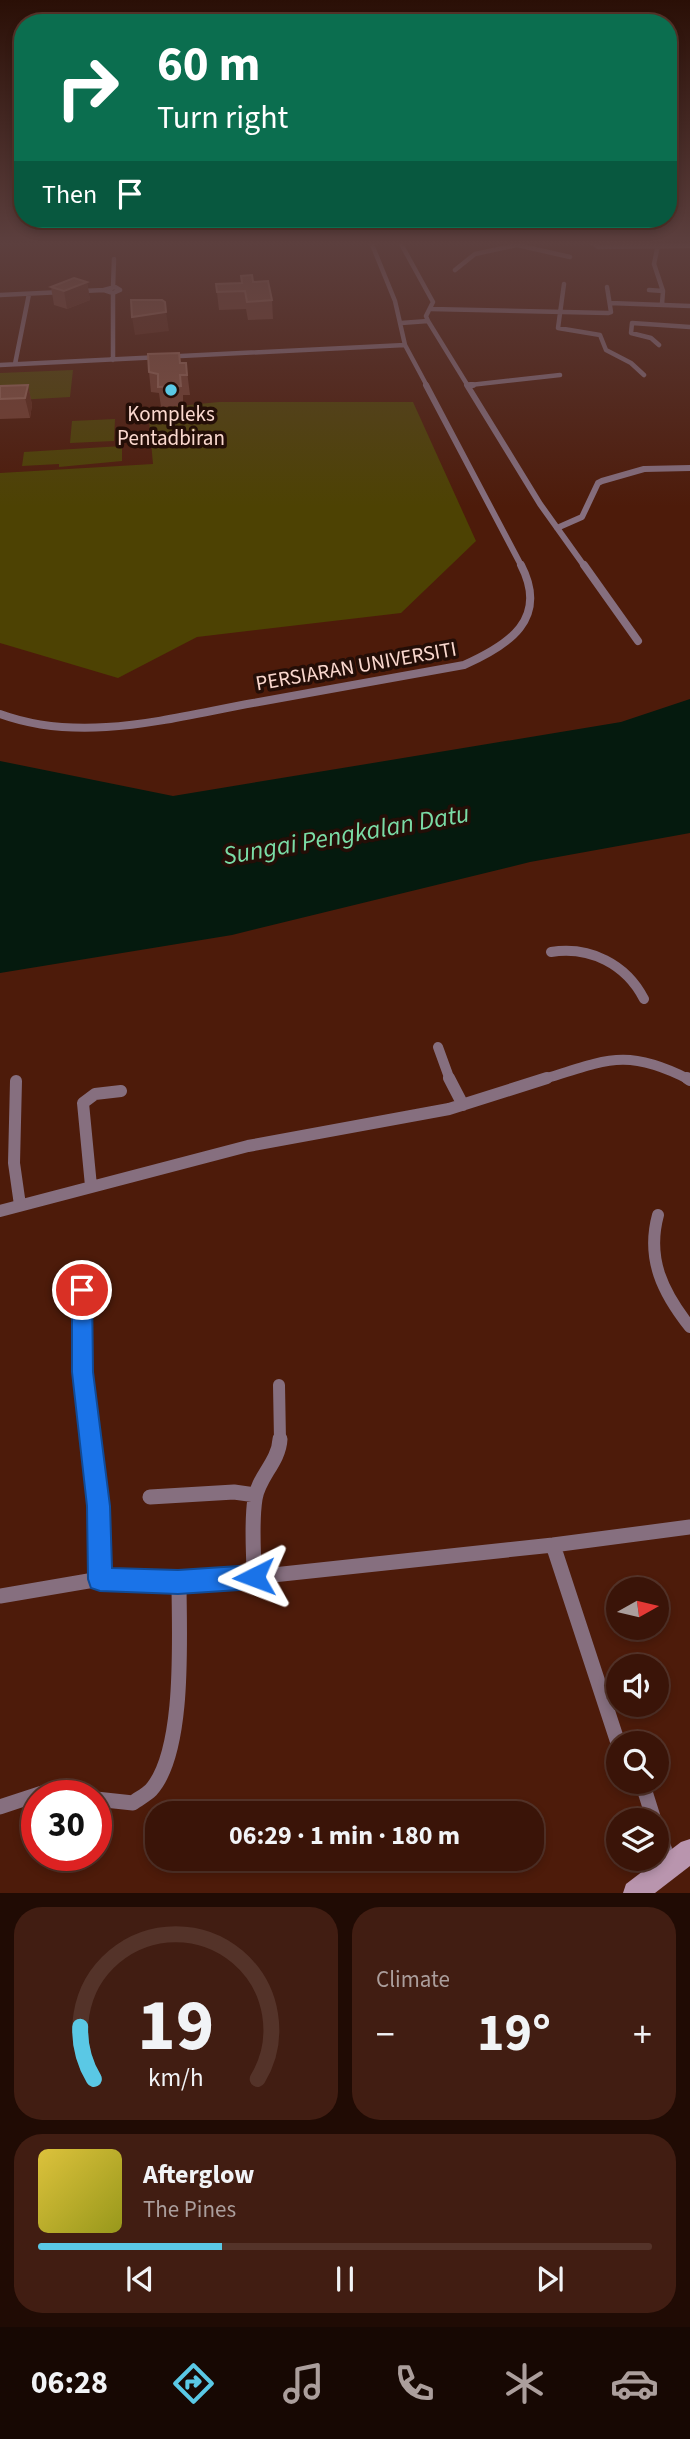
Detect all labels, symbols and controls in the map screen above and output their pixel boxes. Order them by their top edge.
text: 60 m [157,30,261,100]
icon: right [42,42,133,133]
text: Turn right [157,95,288,141]
icon: arrive [111,175,149,213]
text: Then [42,176,97,213]
marker: Kompleks Pentadbiran [163,382,179,398]
place label: Kompleks Pentadbiran [117,399,225,453]
street label: PERSIARAN UNIVERSITI [253,634,459,698]
water label: Sungai Pengkalan Datu [220,795,472,874]
pin [52,1260,112,1320]
icon: arrive [63,1271,101,1309]
position arrow [217,1540,291,1614]
north arrow [606,1577,668,1640]
map controls [606,1577,669,1871]
button: sound [606,1654,669,1717]
button: search [606,1731,669,1794]
speed limit sign: 30 [21,1780,112,1871]
button: layers [606,1808,669,1871]
text: 06:29 · 1 min · 180 m [229,1817,460,1854]
text: Climate [376,1963,450,1996]
text: 19 [138,1975,214,2079]
text: 19° [477,1997,551,2071]
text: − [376,2008,395,2062]
text: + [633,2008,652,2062]
text: km/h [148,2060,204,2096]
text: Afterglow [143,2156,254,2193]
text: The Pines [143,2193,236,2226]
icon: previous [121,2260,159,2298]
icon: pause [326,2260,364,2298]
icon: next [531,2260,569,2298]
icon: directions [169,2359,218,2408]
icon: music [279,2359,328,2408]
icon: phone [390,2359,439,2408]
icon: climate [500,2359,549,2408]
icon: car [610,2359,659,2408]
text: 06:28 [31,2360,108,2406]

